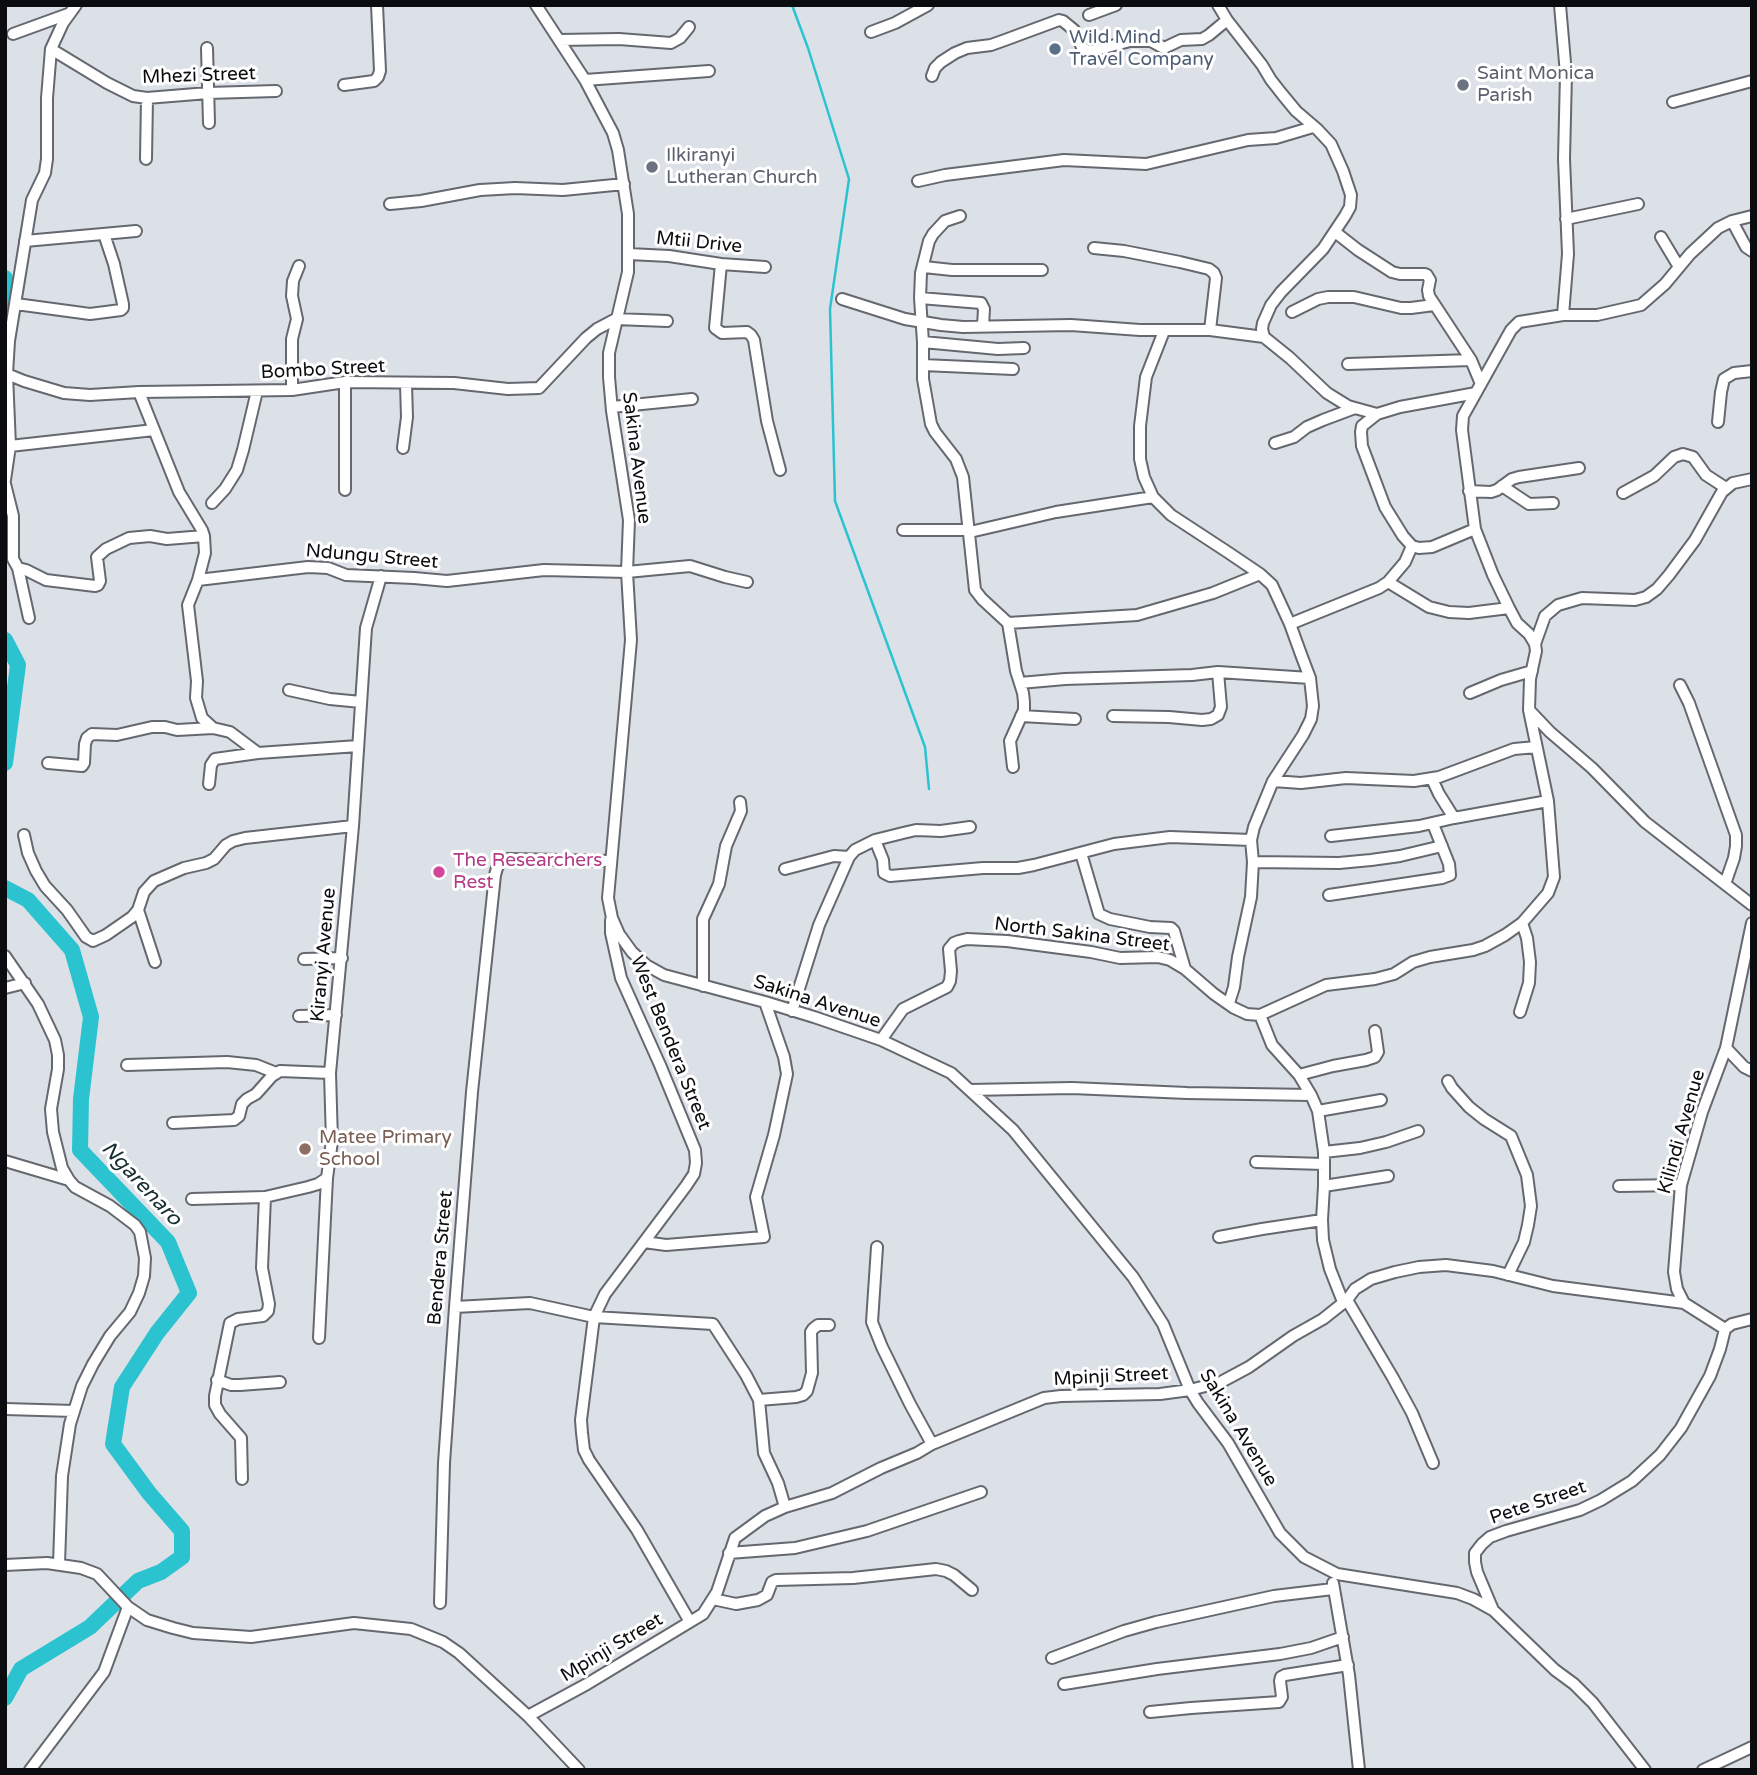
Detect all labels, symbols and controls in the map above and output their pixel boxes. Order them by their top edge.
place label: Wild Mind Travel Company [1069,27,1214,71]
marker: Wild Mind Travel Company [1047,41,1063,57]
street label: Mhezi Street [142,63,256,89]
place label: Saint Monica Parish [1477,63,1594,107]
marker: Saint Monica Parish [1455,77,1471,93]
place label: Ilkiranyi Lutheran Church [666,145,818,189]
marker: Ilkiranyi Lutheran Church [644,159,660,175]
street label: Mtii Drive [655,227,743,259]
street label: Bombo Street [260,355,386,385]
street label: Sakina Avenue [617,391,655,525]
street label: Ndungu Street [305,540,439,574]
place label: The Researchers Rest [453,850,602,894]
marker: The Researchers Rest [431,864,447,880]
street label: Kiranyi Avenue [307,887,341,1023]
street label: North Sakina Street [993,913,1171,957]
street label: West Bendera Street [625,953,715,1133]
street label: Sakina Avenue [750,971,884,1033]
street label: Kilindi Avenue [1653,1067,1711,1197]
place label: Matee Primary School [319,1127,452,1171]
water label: Ngarenaro [96,1137,186,1231]
marker: Matee Primary School [297,1141,313,1157]
street label: Bendera Street [424,1190,458,1326]
street label: Mpinji Street [1053,1363,1169,1391]
street label: Sakina Avenue [1194,1365,1282,1491]
street label: Pete Street [1487,1476,1589,1530]
street label: Mpinji Street [557,1609,667,1687]

